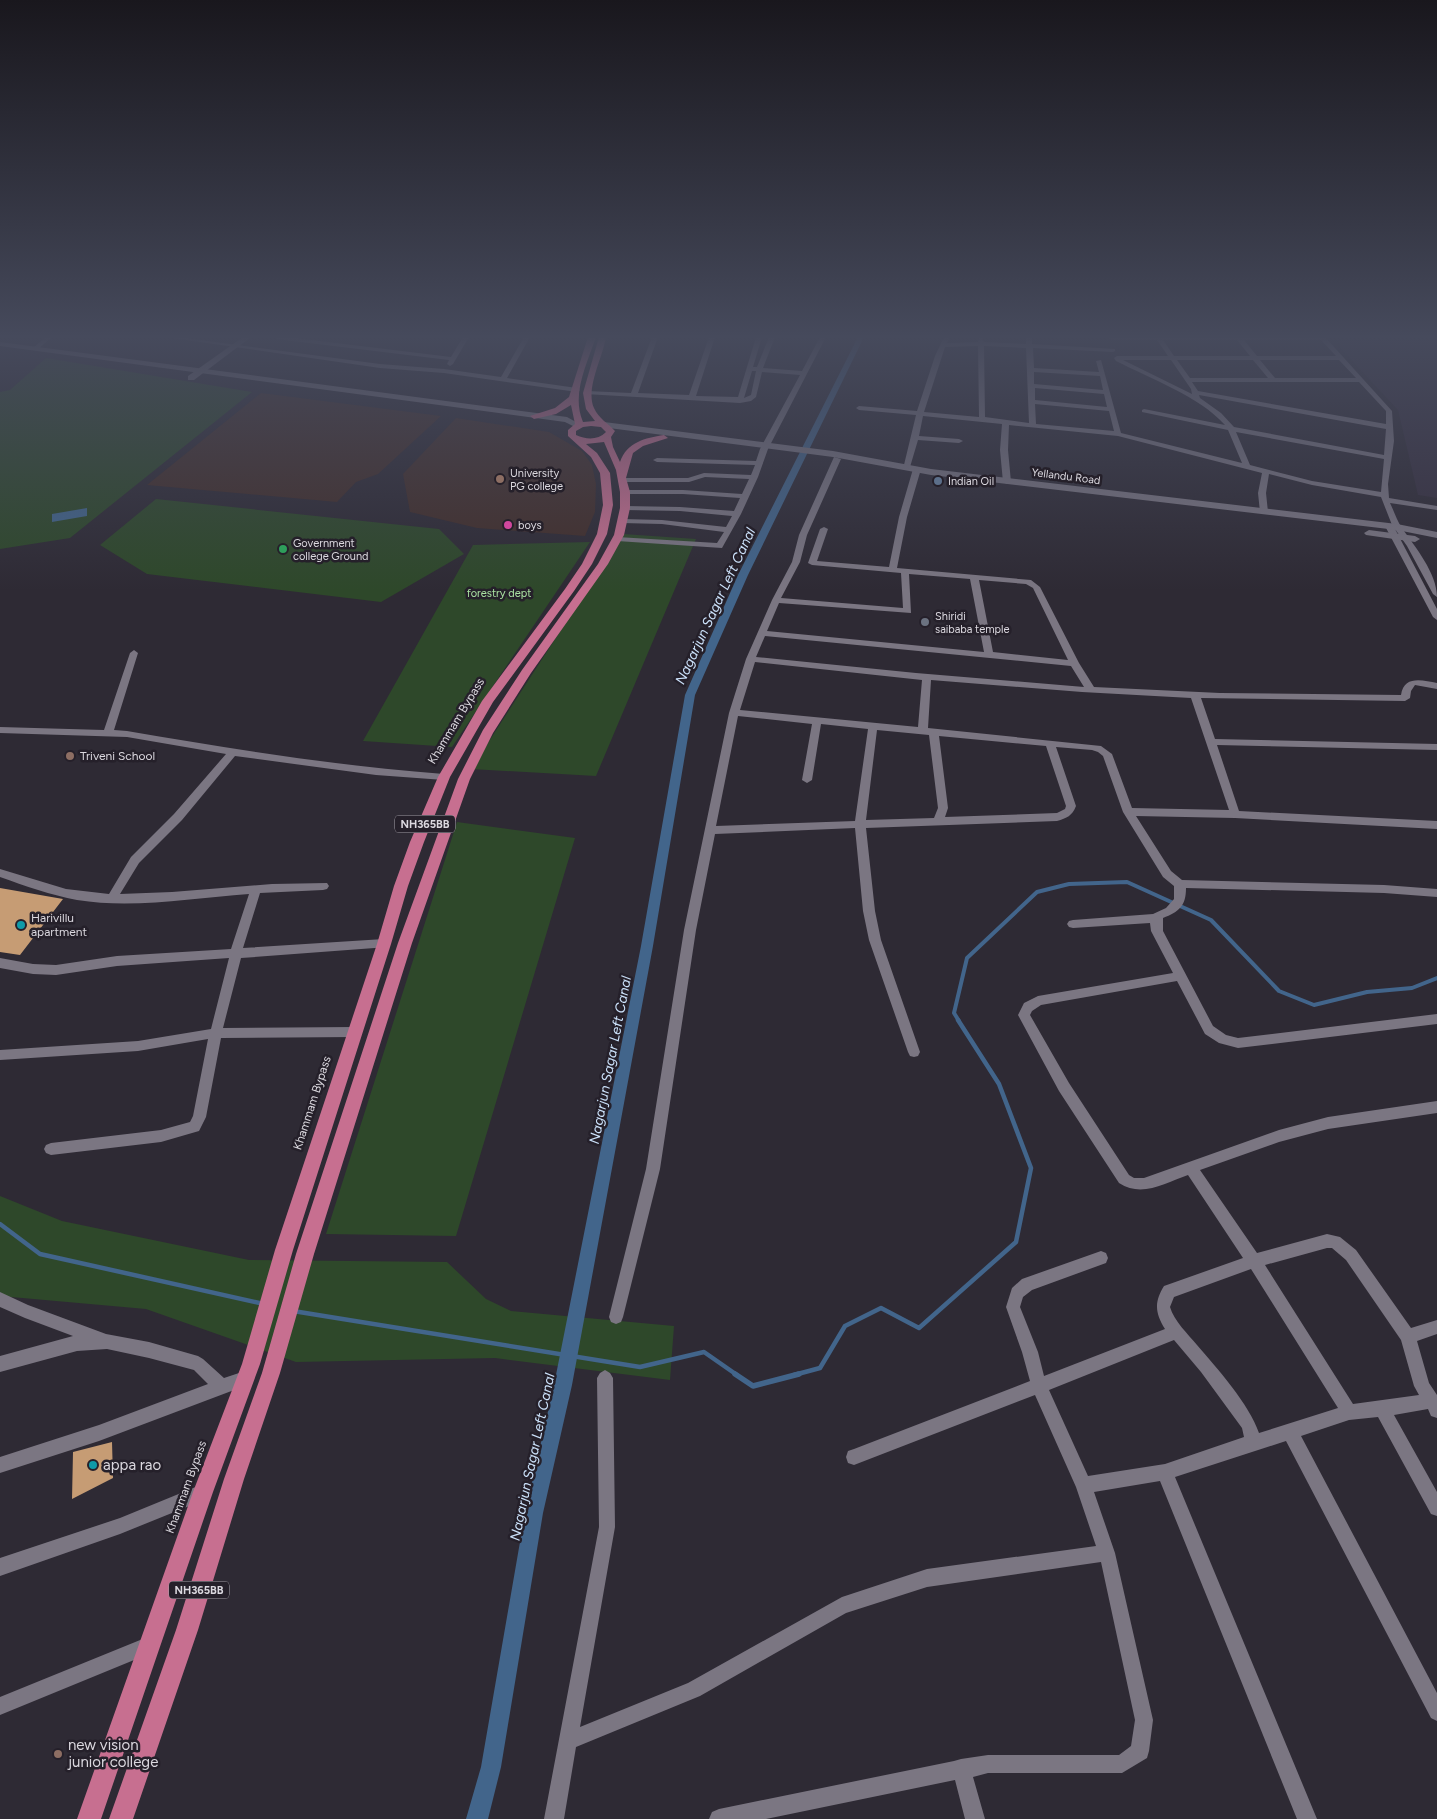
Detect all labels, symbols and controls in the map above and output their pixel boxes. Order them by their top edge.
street label: Yellandu Road [1031,466,1101,487]
place label: University PG college [510,467,563,493]
marker: University PG college [494,473,506,485]
marker: Indian Oil [932,475,944,487]
place label: Indian Oil [948,475,994,488]
marker: boys [502,519,514,531]
place label: boys [518,519,542,532]
water label: Nagarjun Sagar Left Canal [672,524,760,687]
place label: Government college Ground [293,537,369,563]
marker: Government college Ground [277,543,289,555]
park label: forestry dept [467,587,531,600]
place label: Shiridi saibaba temple [935,610,1010,636]
marker: Shiridi saibaba temple [919,616,931,628]
street label: Khammam Bypass [425,675,487,767]
place label: Triveni School [80,749,155,763]
marker: Triveni School [64,750,76,762]
road number: NH365BB [395,816,455,832]
place label: Harivillu apartment [31,911,87,939]
marker: Harivillu apartment [15,919,27,931]
water label: Nagarjun Sagar Left Canal [586,974,635,1146]
street label: Khammam Bypass [290,1054,334,1152]
water label: Nagarjun Sagar Left Canal [506,1371,559,1542]
street label: Khammam Bypass [163,1438,209,1535]
place label: appa rao [103,1456,161,1474]
marker: appa rao [87,1459,99,1471]
road number: NH365BB [169,1582,229,1598]
place label: new vision junior college [67,1736,158,1771]
marker: new vision junior college [52,1748,64,1760]

